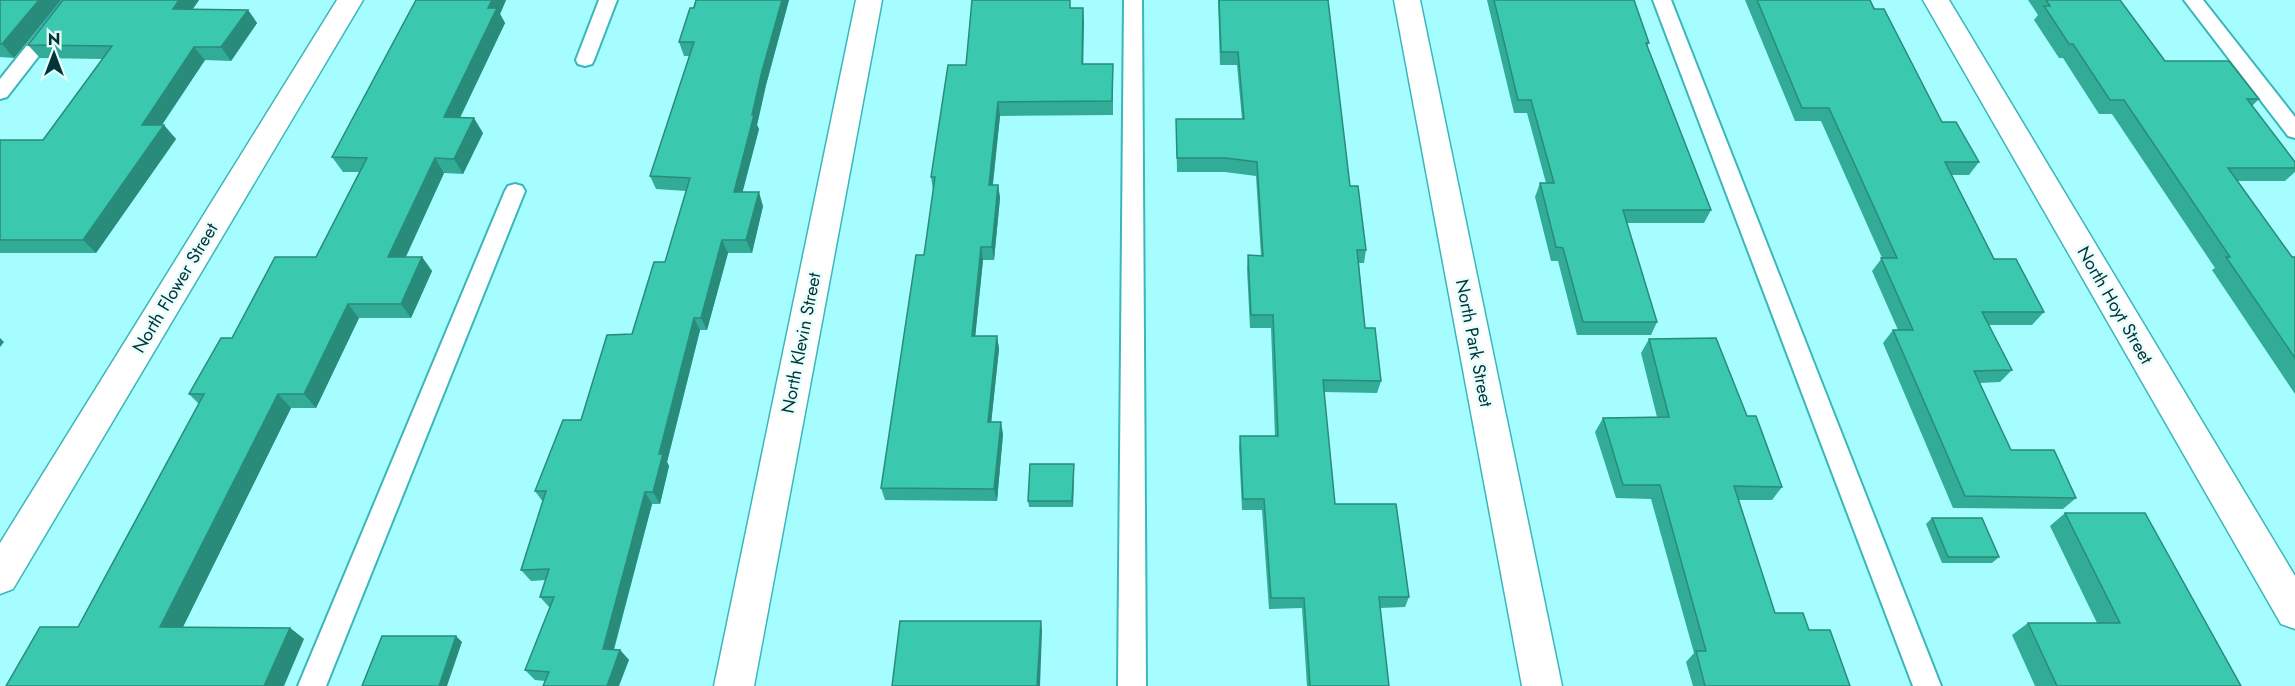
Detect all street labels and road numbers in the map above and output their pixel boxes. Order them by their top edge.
street label: North Flower Street [126,217,224,358]
street label: North Hoyt Street [2071,241,2160,369]
street label: North Klevin Street [775,270,828,416]
street label: North Park Street [1449,277,1499,410]

